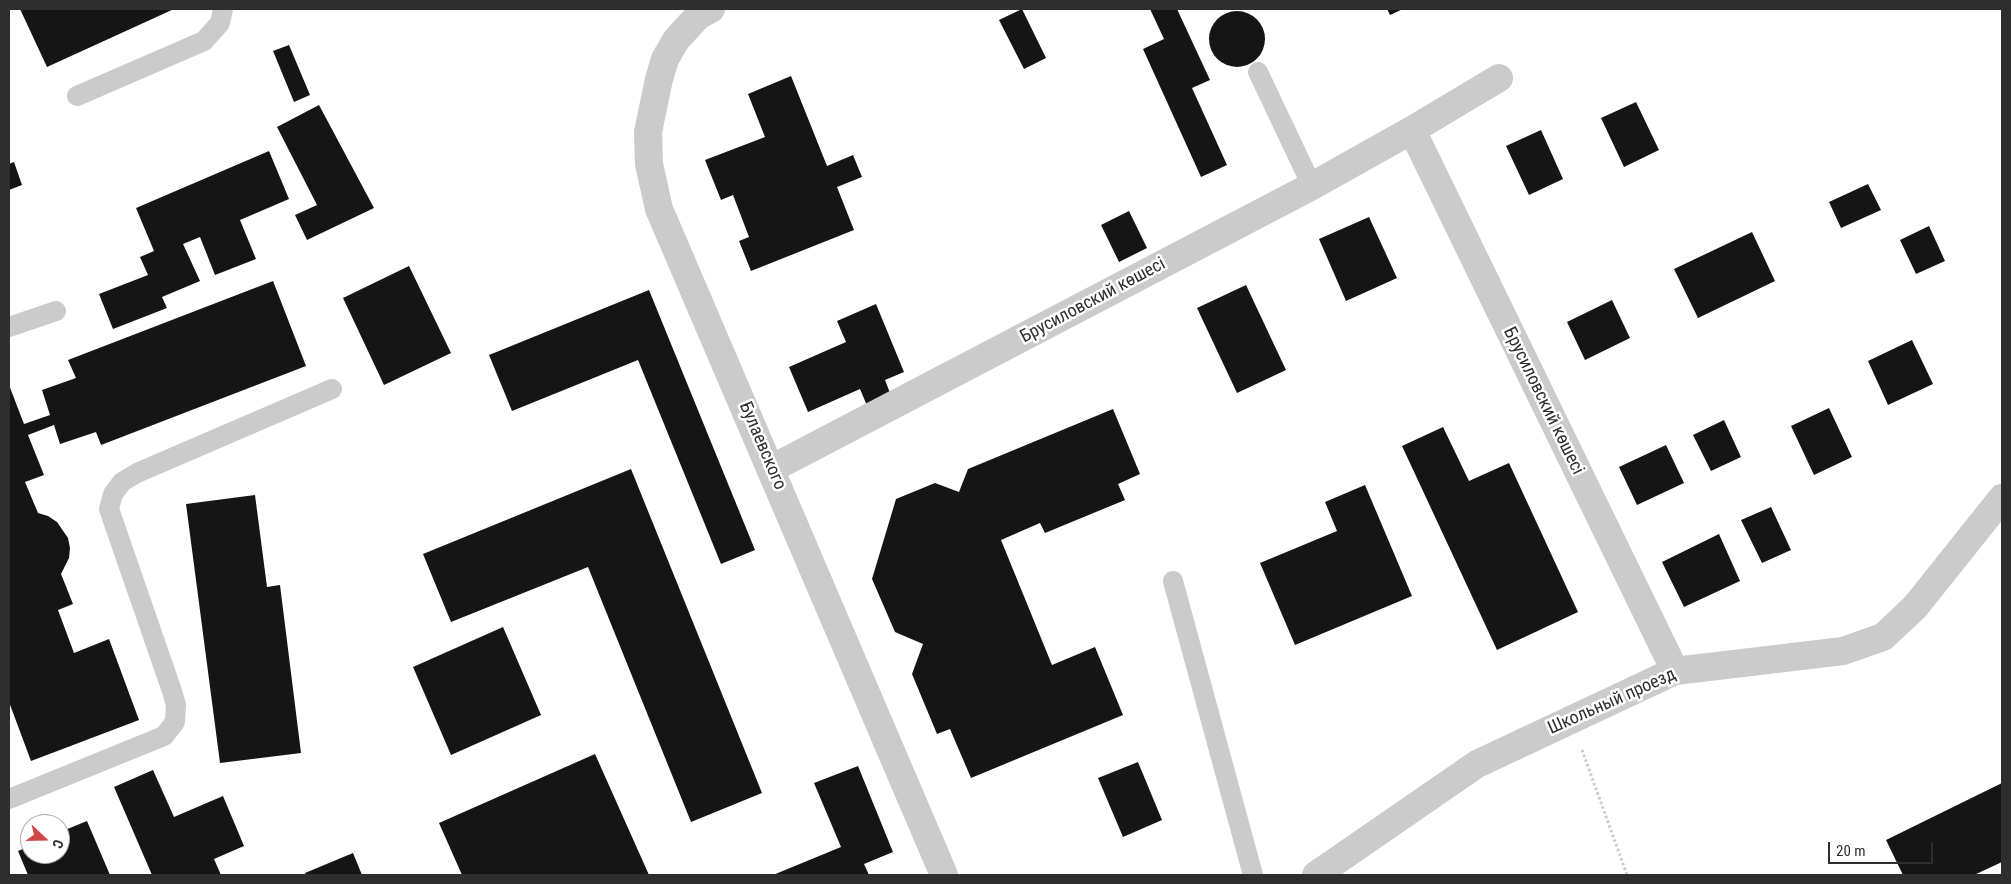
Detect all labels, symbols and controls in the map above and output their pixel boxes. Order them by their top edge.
street label: Брусиловский көшесі [1017,254,1169,348]
street label: Брусиловский көшесі [1498,324,1588,478]
street label: Булаевского [734,399,790,493]
street label: Школьный проезд [1545,664,1679,740]
north arrow [20,814,70,864]
scale bar [1831,832,1936,864]
text: С [49,837,67,851]
text: 20 m [1836,842,1866,860]

